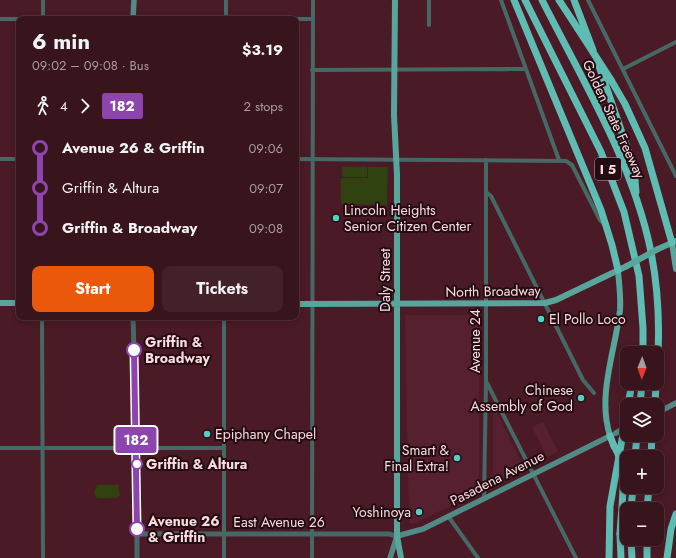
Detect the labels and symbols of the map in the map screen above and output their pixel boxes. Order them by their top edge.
street label: Golden State Freeway [578,56,651,182]
road number: I 5 [595,158,621,180]
place label: Lincoln Heights Senior Citizen Center [344,200,471,236]
marker: Lincoln Heights Senior Citizen Center [331,213,341,223]
street label: Daly Street [375,248,395,312]
street label: North Broadway [445,280,542,302]
street label: Avenue 24 [465,309,485,373]
place label: El Pollo Loco [549,309,626,329]
marker: El Pollo Loco [536,314,546,324]
place label: Griffin & Broadway [145,332,210,368]
marker: Griffin & Broadway [126,342,142,358]
north arrow [620,346,664,390]
place label: Chinese Assembly of God [470,380,573,416]
marker: Chinese Assembly of God [576,393,586,403]
place label: Epiphany Chapel [215,424,316,444]
line badge: 182 [113,427,159,453]
marker: Epiphany Chapel [202,429,212,439]
place label: Smart & Final Extra! [384,440,450,476]
street label: Pasadena Avenue [446,446,548,510]
marker: Smart & Final Extra! [452,453,462,463]
place label: Griffin & Altura [146,454,247,474]
marker: Griffin & Altura [131,458,143,470]
place label: Yoshinoya [353,502,411,522]
marker: Yoshinoya [414,507,424,517]
place label: Avenue 26 & Griffin [147,511,220,547]
street label: East Avenue 26 [233,512,325,532]
marker: Avenue 26 & Griffin [129,521,145,537]

